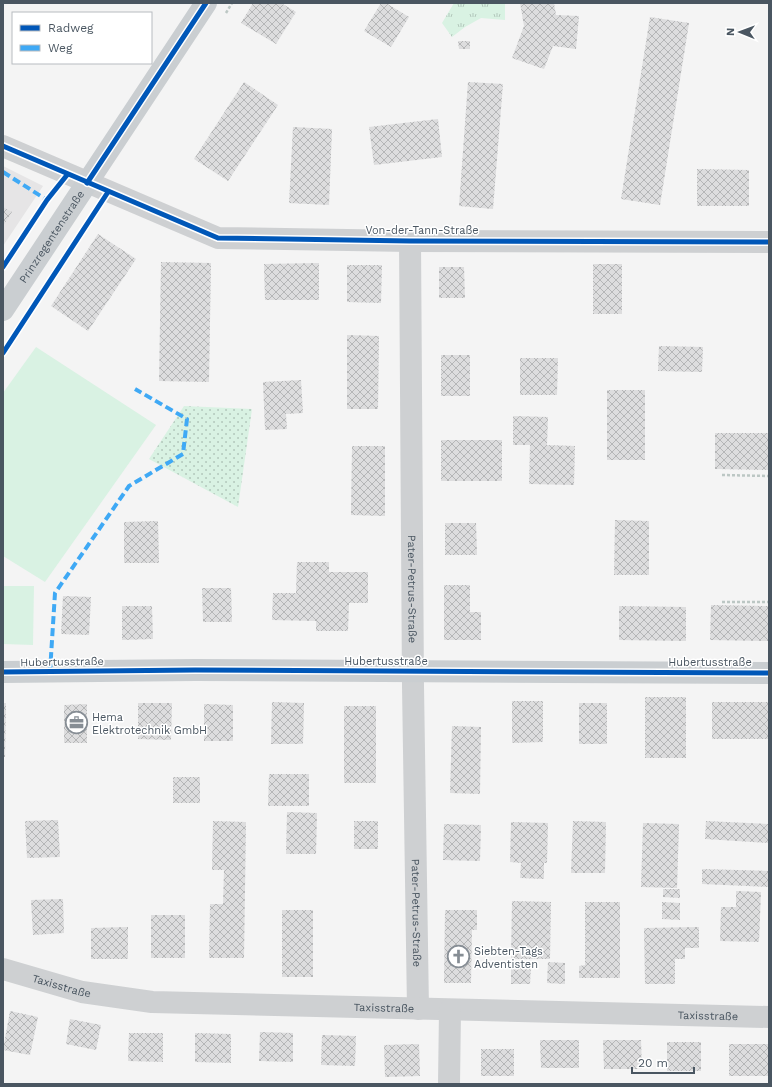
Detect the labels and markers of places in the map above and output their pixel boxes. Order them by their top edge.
office icon: Hema Elektrotechnik GmbH [64,710,90,736]
place label: Hema Elektrotechnik GmbH [92,711,207,737]
church icon: Siebten-Tags Adventisten [445,944,471,970]
place label: Siebten-Tags Adventisten [474,945,543,971]

